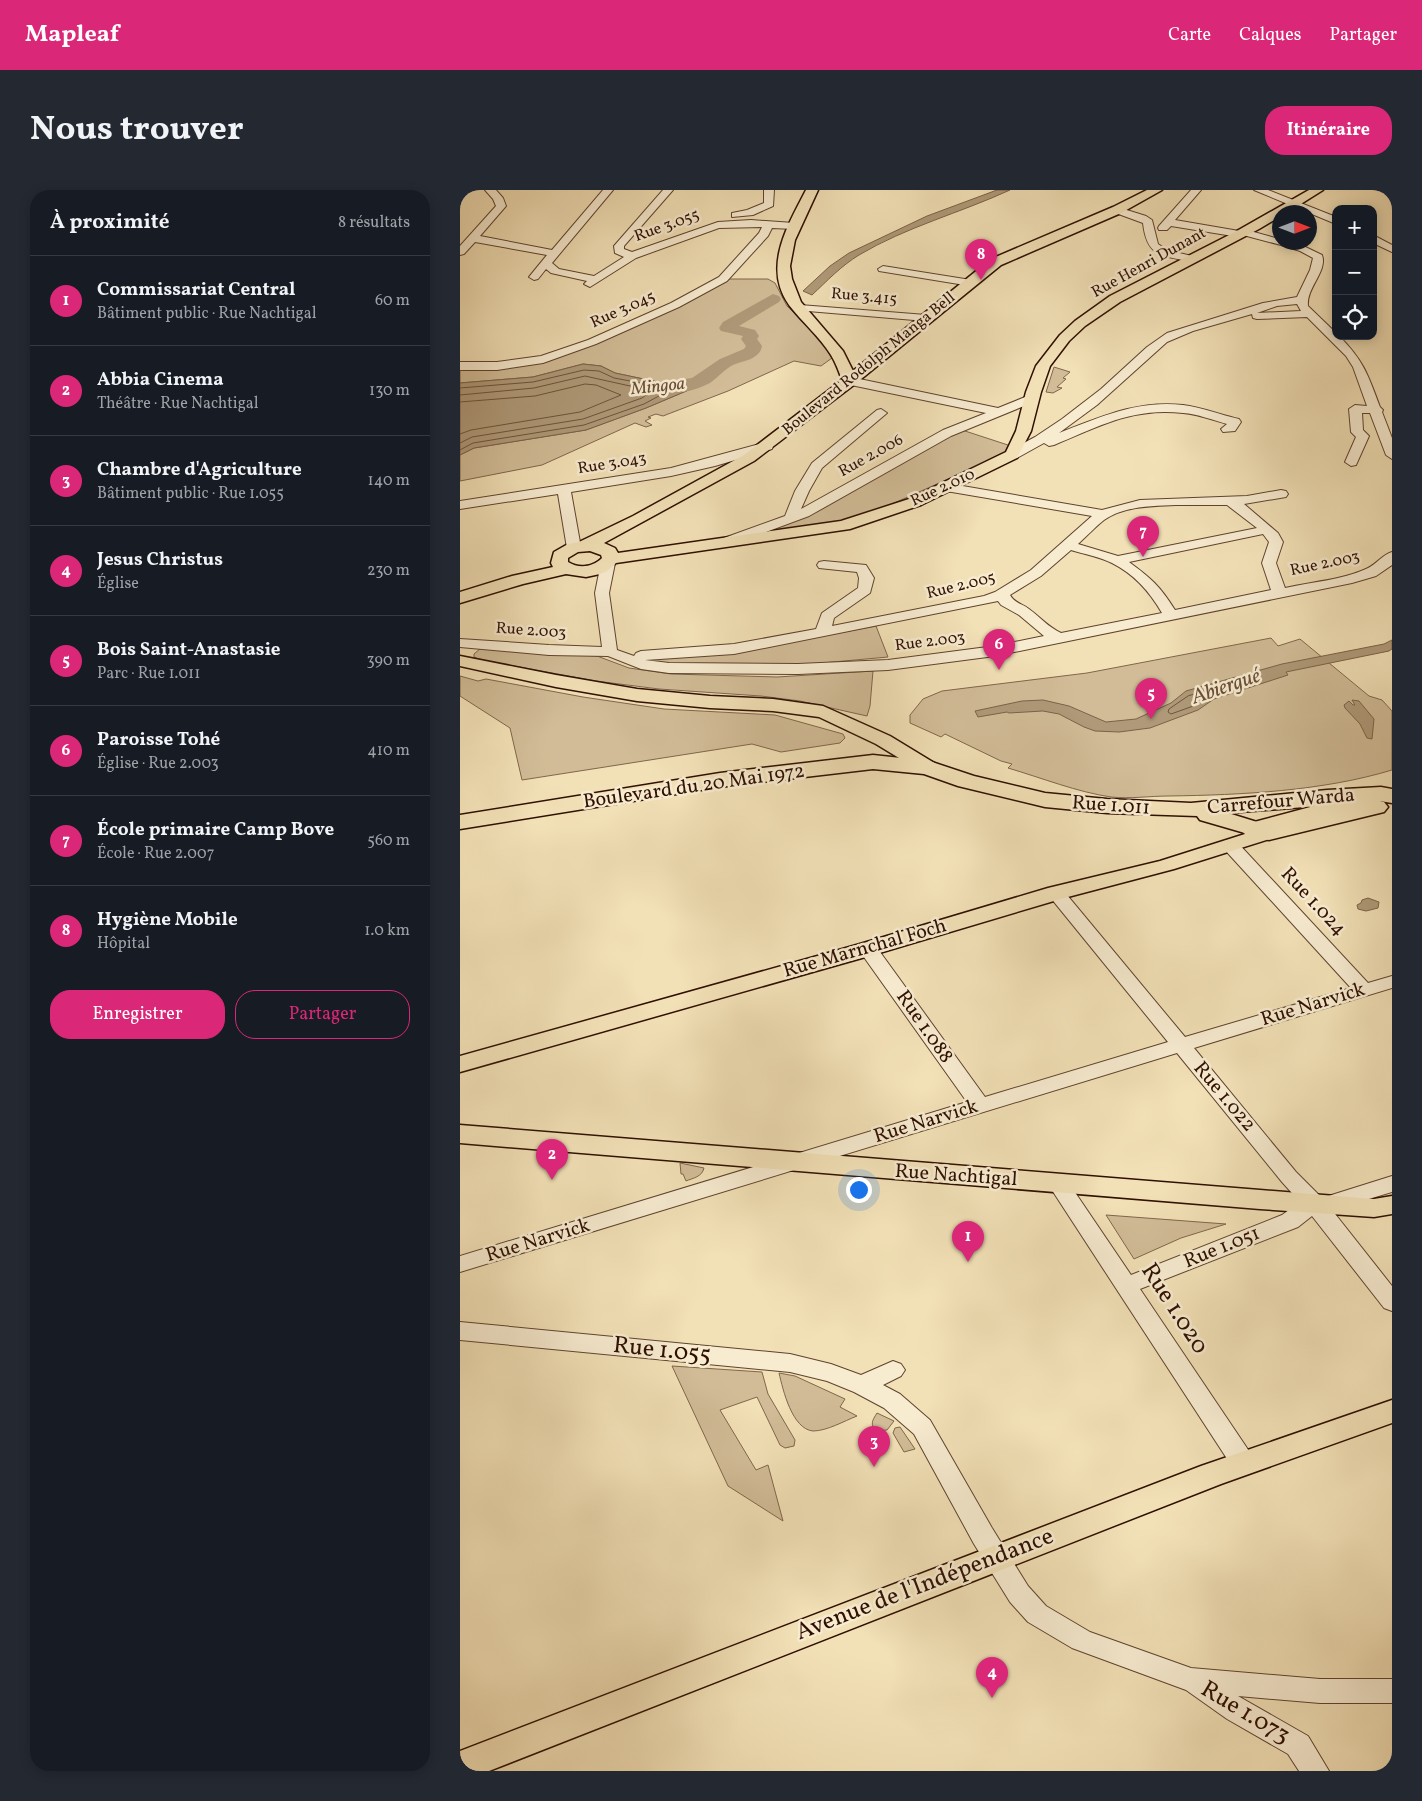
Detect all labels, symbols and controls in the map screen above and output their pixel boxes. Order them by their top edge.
text: Mapleaf [25,18,119,52]
text: Carte [1168,23,1211,48]
text: Calques [1239,23,1301,48]
text: Partager [1329,23,1397,48]
text: Nous trouver [30,106,244,154]
button: Itinéraire [1265,106,1392,155]
street label: Rue 3.055 [631,204,703,248]
north arrow [1272,205,1317,250]
map controls [1332,205,1377,340]
button: + [1332,205,1377,250]
text: À proximité [50,208,169,237]
text: 8 résultats [338,212,410,234]
street label: Rue Henri Dunant [1088,222,1211,304]
pin: 8 [965,239,997,280]
button: − [1332,250,1377,295]
text: Commissariat Central [97,277,296,303]
street label: Rue 3.415 [830,283,898,311]
street label: Rue 3.045 [587,286,659,334]
street label: Boulevard Rodolph Manga Bell [778,287,960,441]
text: 1 [63,290,69,312]
text: 60 m [375,290,410,312]
button: locate [1332,295,1377,340]
text: Bâtiment public · Rue Nachtigal [97,303,317,325]
text: Abbia Cinema [97,367,224,393]
water label: Mingoa [629,372,686,402]
text: 2 [62,380,70,402]
text: 130 m [369,380,410,402]
text: Théâtre · Rue Nachtigal [97,393,259,415]
street label: Rue 2.006 [835,429,907,483]
street label: Rue 3.043 [576,448,648,480]
text: Chambre d'Agriculture [97,457,302,483]
street label: Rue 2.010 [907,464,979,512]
text: 3 [62,470,70,492]
text: 140 m [368,470,410,492]
text: Bâtiment public · Rue 1.055 [97,483,284,505]
pin: 7 [1127,516,1159,557]
street label: Rue 2.003 [1288,546,1362,582]
text: Jesus Christus [97,547,223,573]
text: 4 [61,560,71,582]
text: 230 m [367,560,410,582]
street label: Rue 2.005 [924,567,998,605]
text: Église [97,573,139,595]
street label: Rue 2.003 [495,618,567,644]
street label: Rue 2.003 [894,627,966,657]
pin: 6 [983,629,1015,670]
text: Bois Saint-Anastasie [97,637,281,663]
text: 5 [62,650,70,672]
text: 390 m [367,650,410,672]
water label: Abiergué [1187,661,1266,713]
text: Parc · Rue 1.011 [97,663,200,685]
pin: 5 [1135,678,1167,719]
text: Paroisse Tohé [97,727,220,753]
text: 6 [62,740,70,762]
text: 410 m [367,740,410,762]
text: Église · Rue 2.003 [97,753,219,775]
street label: Boulevard du 20 Mai 1972 [581,758,807,816]
street label: Carrefour Warda [1206,782,1356,822]
street label: Rue 1.011 [1071,789,1151,823]
text: École primaire Camp Bove [97,817,334,843]
text: 7 [62,830,70,852]
text: 560 m [367,830,410,852]
text: École · Rue 2.007 [97,843,214,865]
street label: Rue 1.024 [1274,861,1352,943]
text: Hygiène Mobile [97,907,238,933]
street label: Rue Marnchal Foch [780,912,950,986]
text: 8 [62,920,70,942]
text: 1.0 km [364,920,410,942]
text: Hôpital [97,933,150,955]
street label: Rue Narvick [1257,976,1369,1034]
street label: Rue 1.088 [889,985,959,1069]
button: Enregistrer [50,990,225,1039]
button: Partager [235,990,410,1039]
street label: Rue 1.022 [1186,1056,1262,1138]
street label: Rue Narvick [870,1093,982,1151]
pin: 2 [536,1139,568,1180]
street label: Rue Nachtigal [894,1158,1018,1194]
your location [846,1177,872,1203]
street label: Rue Narvick [482,1212,594,1270]
street label: Rue 1.051 [1180,1220,1264,1276]
pin: 1 [952,1221,984,1262]
street label: Rue 1.020 [1132,1257,1216,1361]
street label: Rue 1.055 [611,1329,713,1373]
pin: 3 [858,1426,890,1467]
street label: Avenue de l'Indépendance [791,1520,1059,1650]
pin: 4 [976,1657,1008,1698]
street label: Rue 1.073 [1194,1673,1296,1753]

